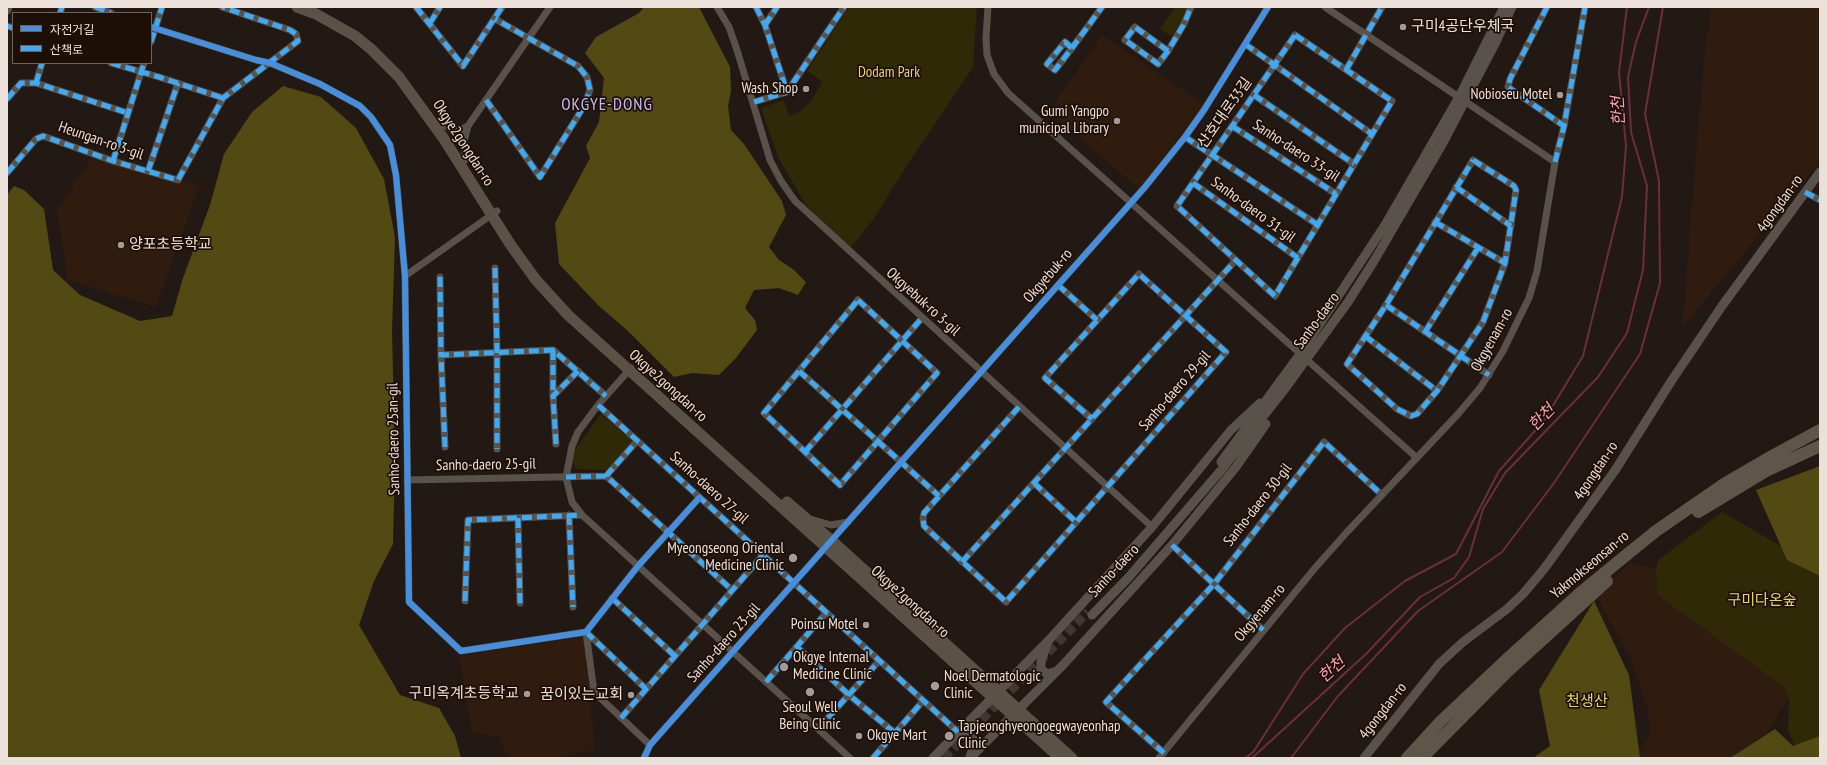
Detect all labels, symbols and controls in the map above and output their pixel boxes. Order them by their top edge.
legend [12,12,152,64]
place label: 구미4공단우체국 [1411,18,1514,36]
text: 자전거길 [50,22,94,37]
marker: 구미4공단우체국 [1398,22,1408,32]
text: 산책로 [50,42,83,57]
park label: Dodam Park [858,64,920,82]
street label: 산호대로33길 [1194,74,1256,152]
place label: Wash Shop [742,80,798,98]
marker: Wash Shop [801,84,811,94]
place label: Nobioseu Motel [1471,86,1552,104]
marker: Nobioseu Motel [1555,90,1565,100]
district label: OKGYE-DONG [561,95,653,115]
water label: 한천 [1609,96,1629,126]
street label: Okgye2gongdan-ro [428,97,498,189]
place label: Gumi Yangpo municipal Library [1019,103,1109,138]
marker: Gumi Yangpo municipal Library [1112,116,1122,126]
street label: Sanho-daero 33-gil [1249,116,1343,186]
street label: Heungan-ro 3-gil [56,118,146,164]
street label: 4gongdan-ro [1753,172,1807,236]
street label: Sanho-daero 31-gil [1207,173,1299,247]
place label: 양포초등학교 [129,236,212,254]
marker: 양포초등학교 [116,240,126,250]
street label: Okgyebuk-ro [1020,245,1076,307]
street label: Okgyebuk-ro 3-gil [882,264,964,340]
street label: Sanho-daero [1290,289,1344,353]
street label: Okgyenam-ro [1467,305,1517,375]
street label: Okgye2gongdan-ro [625,346,711,426]
street label: Sanho-daero 29-gil [1135,347,1215,435]
street label: Sanho-daero 25an-gil [384,383,404,495]
water label: 한천 [1525,401,1559,435]
street label: 4gongdan-ro [1570,438,1622,504]
street label: Sanho-daero 27-gil [666,448,752,528]
street label: Sanho-daero 25-gil [436,455,536,475]
street label: Sanho-daero 30-gil [1220,460,1296,550]
street label: Yakmokseonsan-ro [1547,527,1633,603]
place label: Myeongseong Oriental Medicine Clinic [667,540,784,575]
street label: Sanho-daero [1085,541,1143,601]
marker: Myeongseong Oriental Medicine Clinic [787,552,799,564]
street label: Okgye2gongdan-ro [867,562,953,642]
street label: Okgyenam-ro [1231,581,1289,645]
park label: 구미다온숲 [1728,592,1796,610]
street label: Sanho-daero 23-gil [684,600,764,686]
place label: Poinsu Motel [791,616,858,634]
marker: Poinsu Motel [861,620,871,630]
place label: Okgye Internal Medicine Clinic [793,649,872,684]
water label: 한천 [1315,653,1349,687]
marker: Okgye Internal Medicine Clinic [778,661,790,673]
place label: Noel Dermatologic Clinic [944,668,1041,703]
street label: 4gongdan-ro [1355,679,1411,743]
marker: Noel Dermatologic Clinic [929,680,941,692]
place label: 구미옥계초등학교 [409,685,519,703]
place label: 꿈이있는교회 [540,686,623,704]
marker: Seoul Well Being Clinic [804,686,816,698]
marker: 구미옥계초등학교 [522,689,532,699]
marker: 꿈이있는교회 [626,690,636,700]
park label: 천생산 [1566,693,1608,711]
place label: Seoul Well Being Clinic [779,699,841,734]
place label: Tapjeonghyeongoegwayeonhap Clinic [958,718,1120,753]
place label: Okgye Mart [867,727,927,745]
marker: Tapjeonghyeongoegwayeonhap Clinic [943,730,955,742]
marker: Okgye Mart [854,731,864,741]

